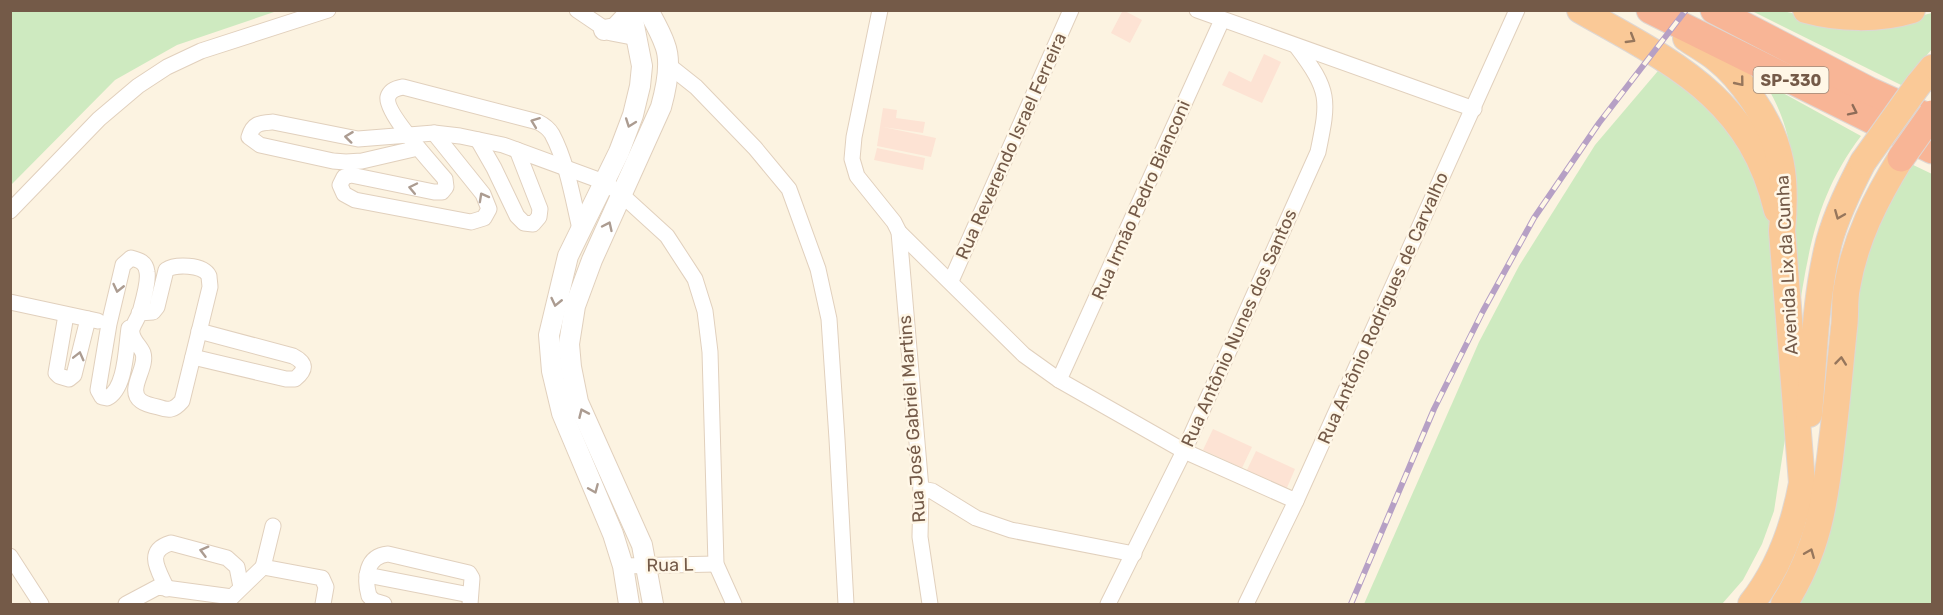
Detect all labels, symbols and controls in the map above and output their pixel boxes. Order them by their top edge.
street label: Rua Reverendo Israel Ferreira [951,29,1071,263]
one-way arrow [1625,32,1635,44]
road number: SP-330 [1754,67,1828,93]
one-way arrow [1733,75,1744,86]
street label: Rua Irmão Pedro Bianconi [1087,97,1195,303]
one-way arrow [1847,103,1858,115]
one-way arrow [530,117,541,129]
one-way arrow [625,117,638,127]
one-way arrow [344,131,354,144]
street label: Rua Antônio Rodrigues de Carvalho [1313,169,1453,447]
street label: Avenida Lix da Cunha [1771,175,1803,355]
one-way arrow [409,182,419,195]
one-way arrow [479,193,490,203]
street label: Rua Antônio Nunes dos Santos [1177,206,1301,450]
one-way arrow [1833,209,1846,219]
one-way arrow [600,222,612,233]
one-way arrow [112,283,125,293]
one-way arrow [550,297,563,307]
street label: Rua José Gabriel Martins [894,315,930,523]
one-way arrow [71,352,84,362]
one-way arrow [1834,356,1847,365]
one-way arrow [578,408,590,419]
one-way arrow [586,482,598,493]
one-way arrow [199,546,209,559]
one-way arrow [1803,548,1815,559]
street label: Rua L [646,554,694,576]

